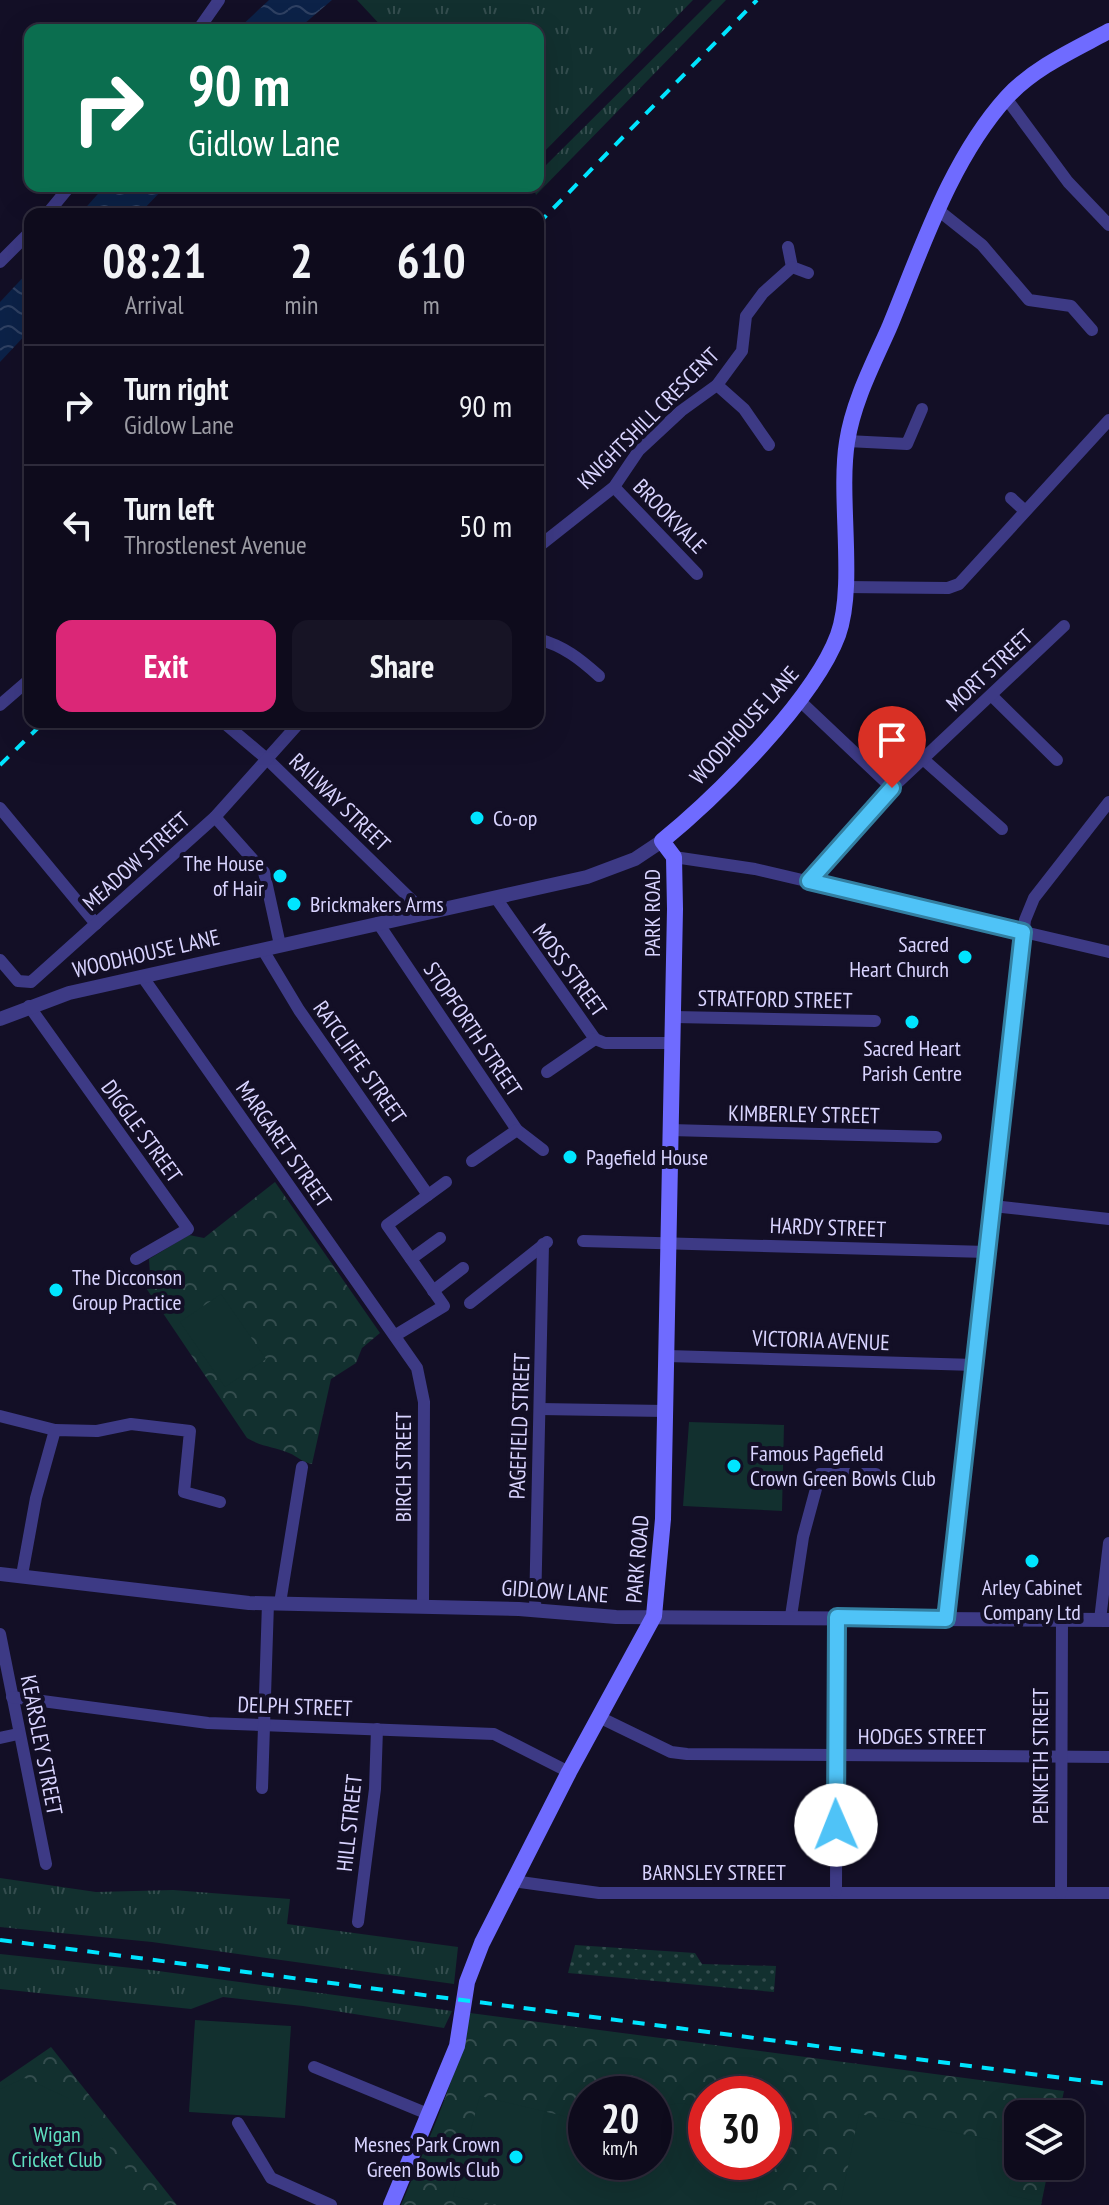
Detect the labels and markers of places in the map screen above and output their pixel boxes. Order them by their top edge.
pin [858,706,926,788]
place label: Co-op [493,804,537,832]
marker: Co-op [468,809,486,827]
place label: The House of Hair [183,849,264,902]
marker: The House of Hair [271,867,289,885]
place label: Brickmakers Arms [310,890,444,918]
marker: Brickmakers Arms [285,895,303,913]
place label: Sacred Heart Church [849,930,949,983]
marker: Sacred Heart Church [956,948,974,966]
marker: Sacred Heart Parish Centre [903,1013,921,1031]
place label: Sacred Heart Parish Centre [862,1034,962,1087]
place label: Pagefield House [586,1143,708,1171]
marker: Pagefield House [561,1148,579,1166]
place label: The Dicconson Group Practice [72,1263,182,1316]
marker: The Dicconson Group Practice [47,1281,65,1299]
place label: Famous Pagefield Crown Green Bowls Club [750,1439,936,1492]
marker: Famous Pagefield Crown Green Bowls Club [725,1457,743,1475]
marker: Arley Cabinet Company Ltd [1023,1552,1041,1570]
place label: Arley Cabinet Company Ltd [982,1573,1082,1626]
place label: Mesnes Park Crown Green Bowls Club [354,2130,500,2183]
marker: Mesnes Park Crown Green Bowls Club [507,2148,525,2166]

